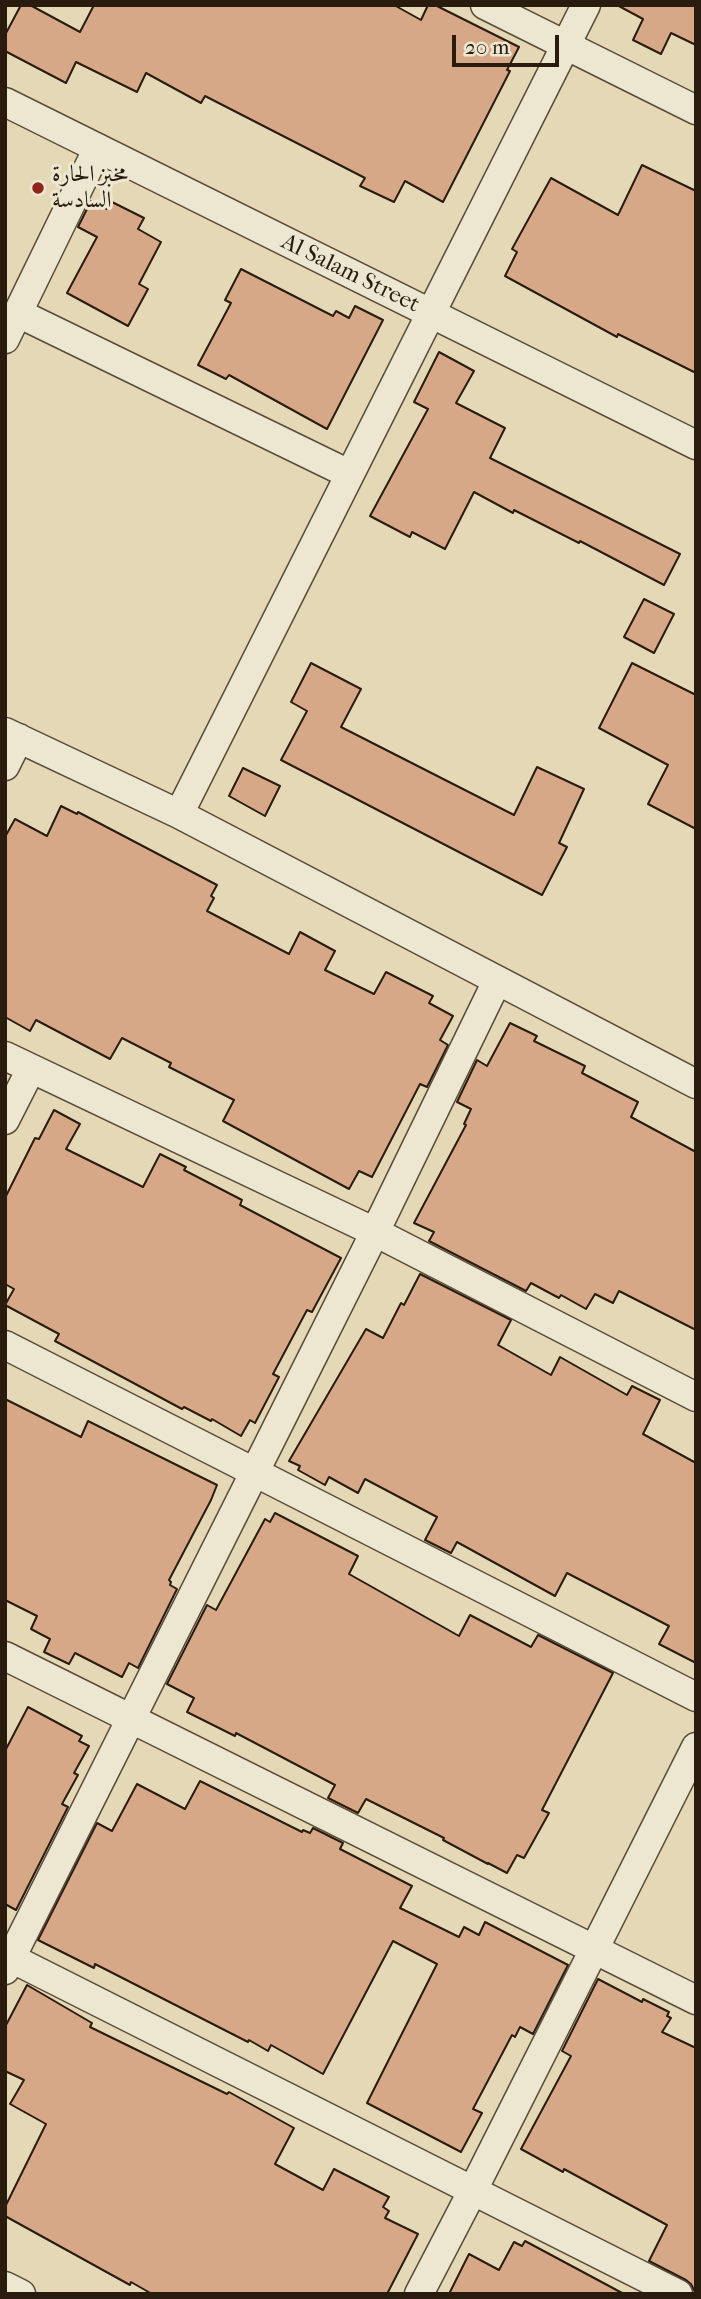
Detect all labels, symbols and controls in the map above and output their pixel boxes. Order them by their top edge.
scale bar [456,21,563,65]
text: 20 m [465,35,509,59]
place label: مخبز الحارة السادسة [52,161,128,215]
marker: مخبز الحارة السادسة [30,180,46,196]
street label: Al Salam Street [276,229,424,319]

